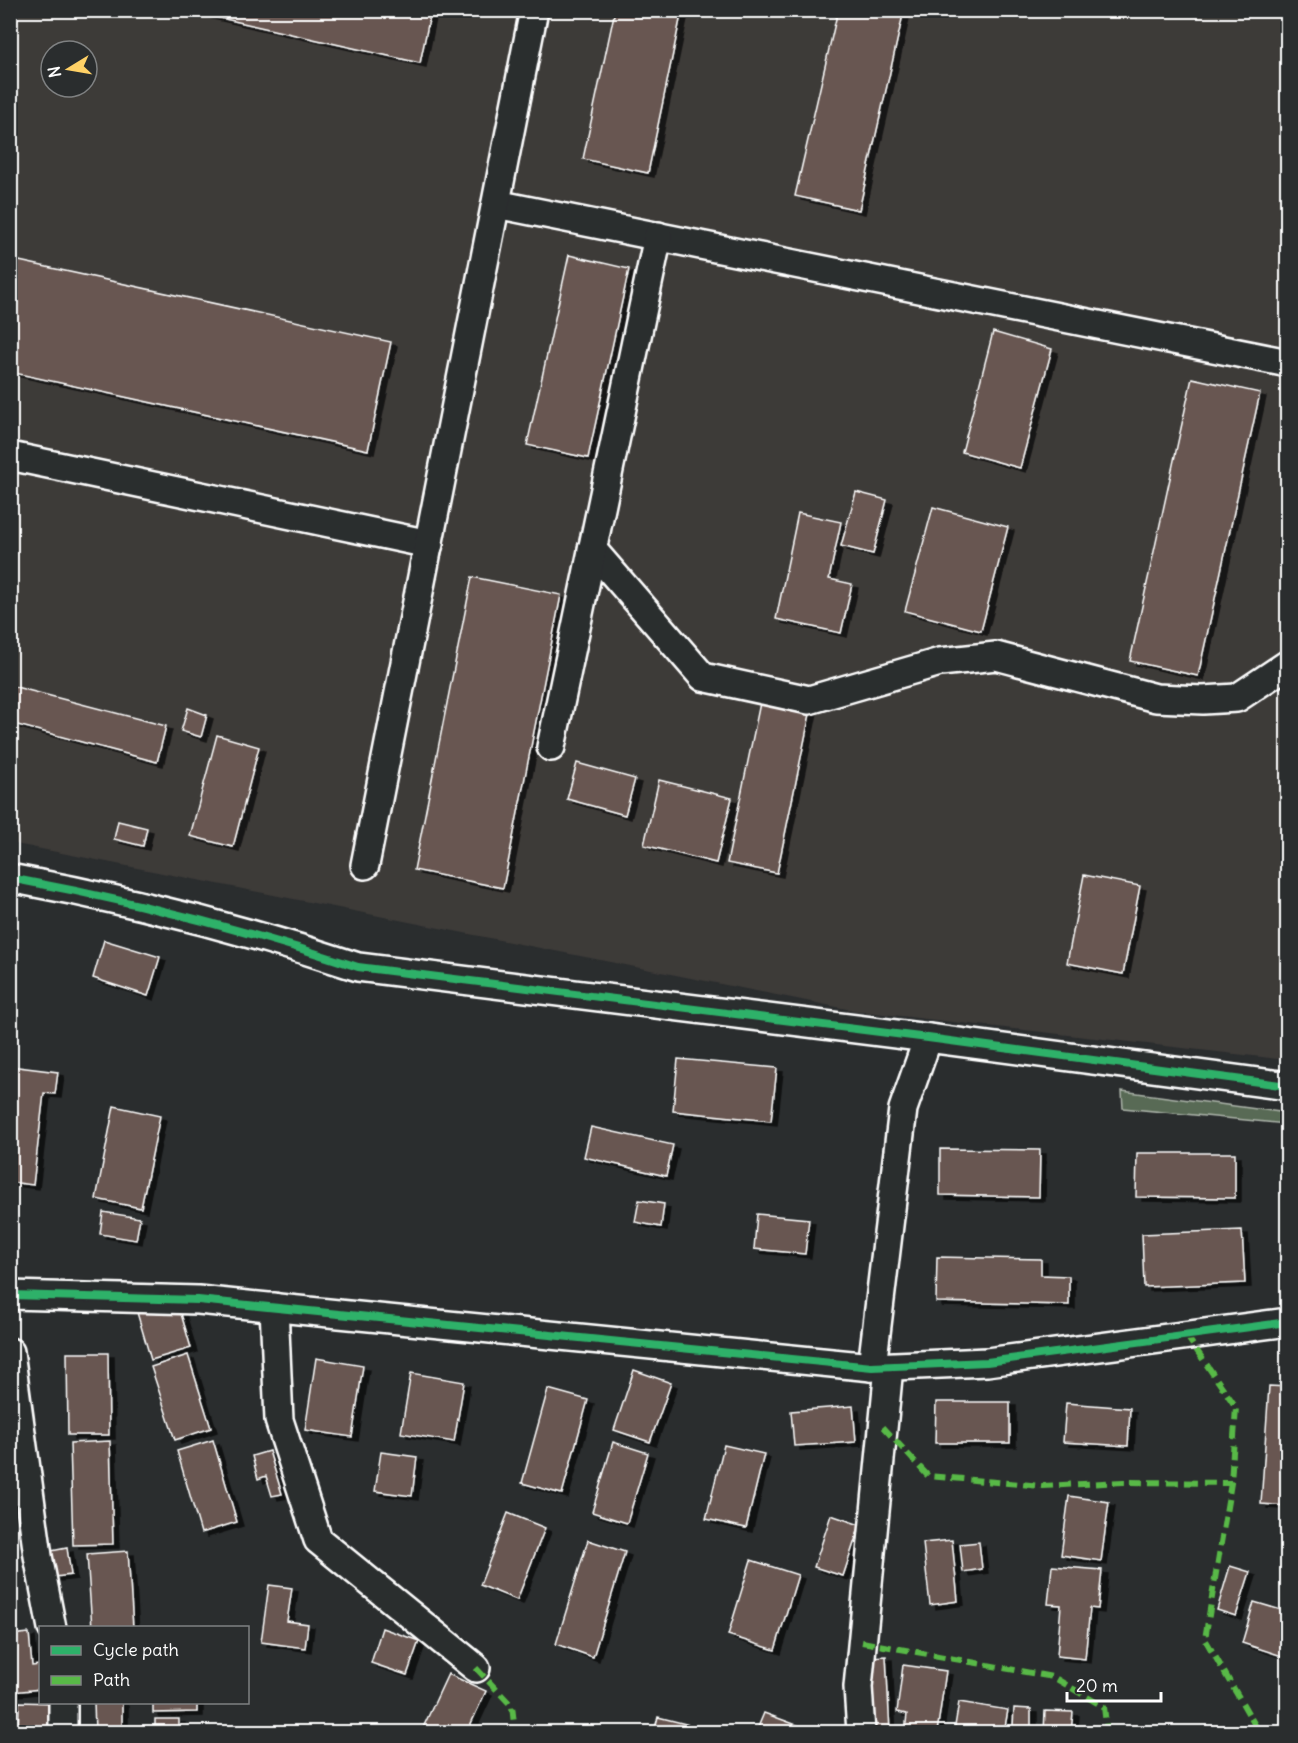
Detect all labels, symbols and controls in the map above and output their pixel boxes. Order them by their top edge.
north arrow [39,39,99,99]
text: N [43,65,65,79]
legend [39,1626,249,1704]
text: Cycle path [93,1638,179,1661]
scale bar [1067,1665,1162,1703]
text: Path [93,1668,130,1691]
text: 20 m [1076,1674,1118,1697]

